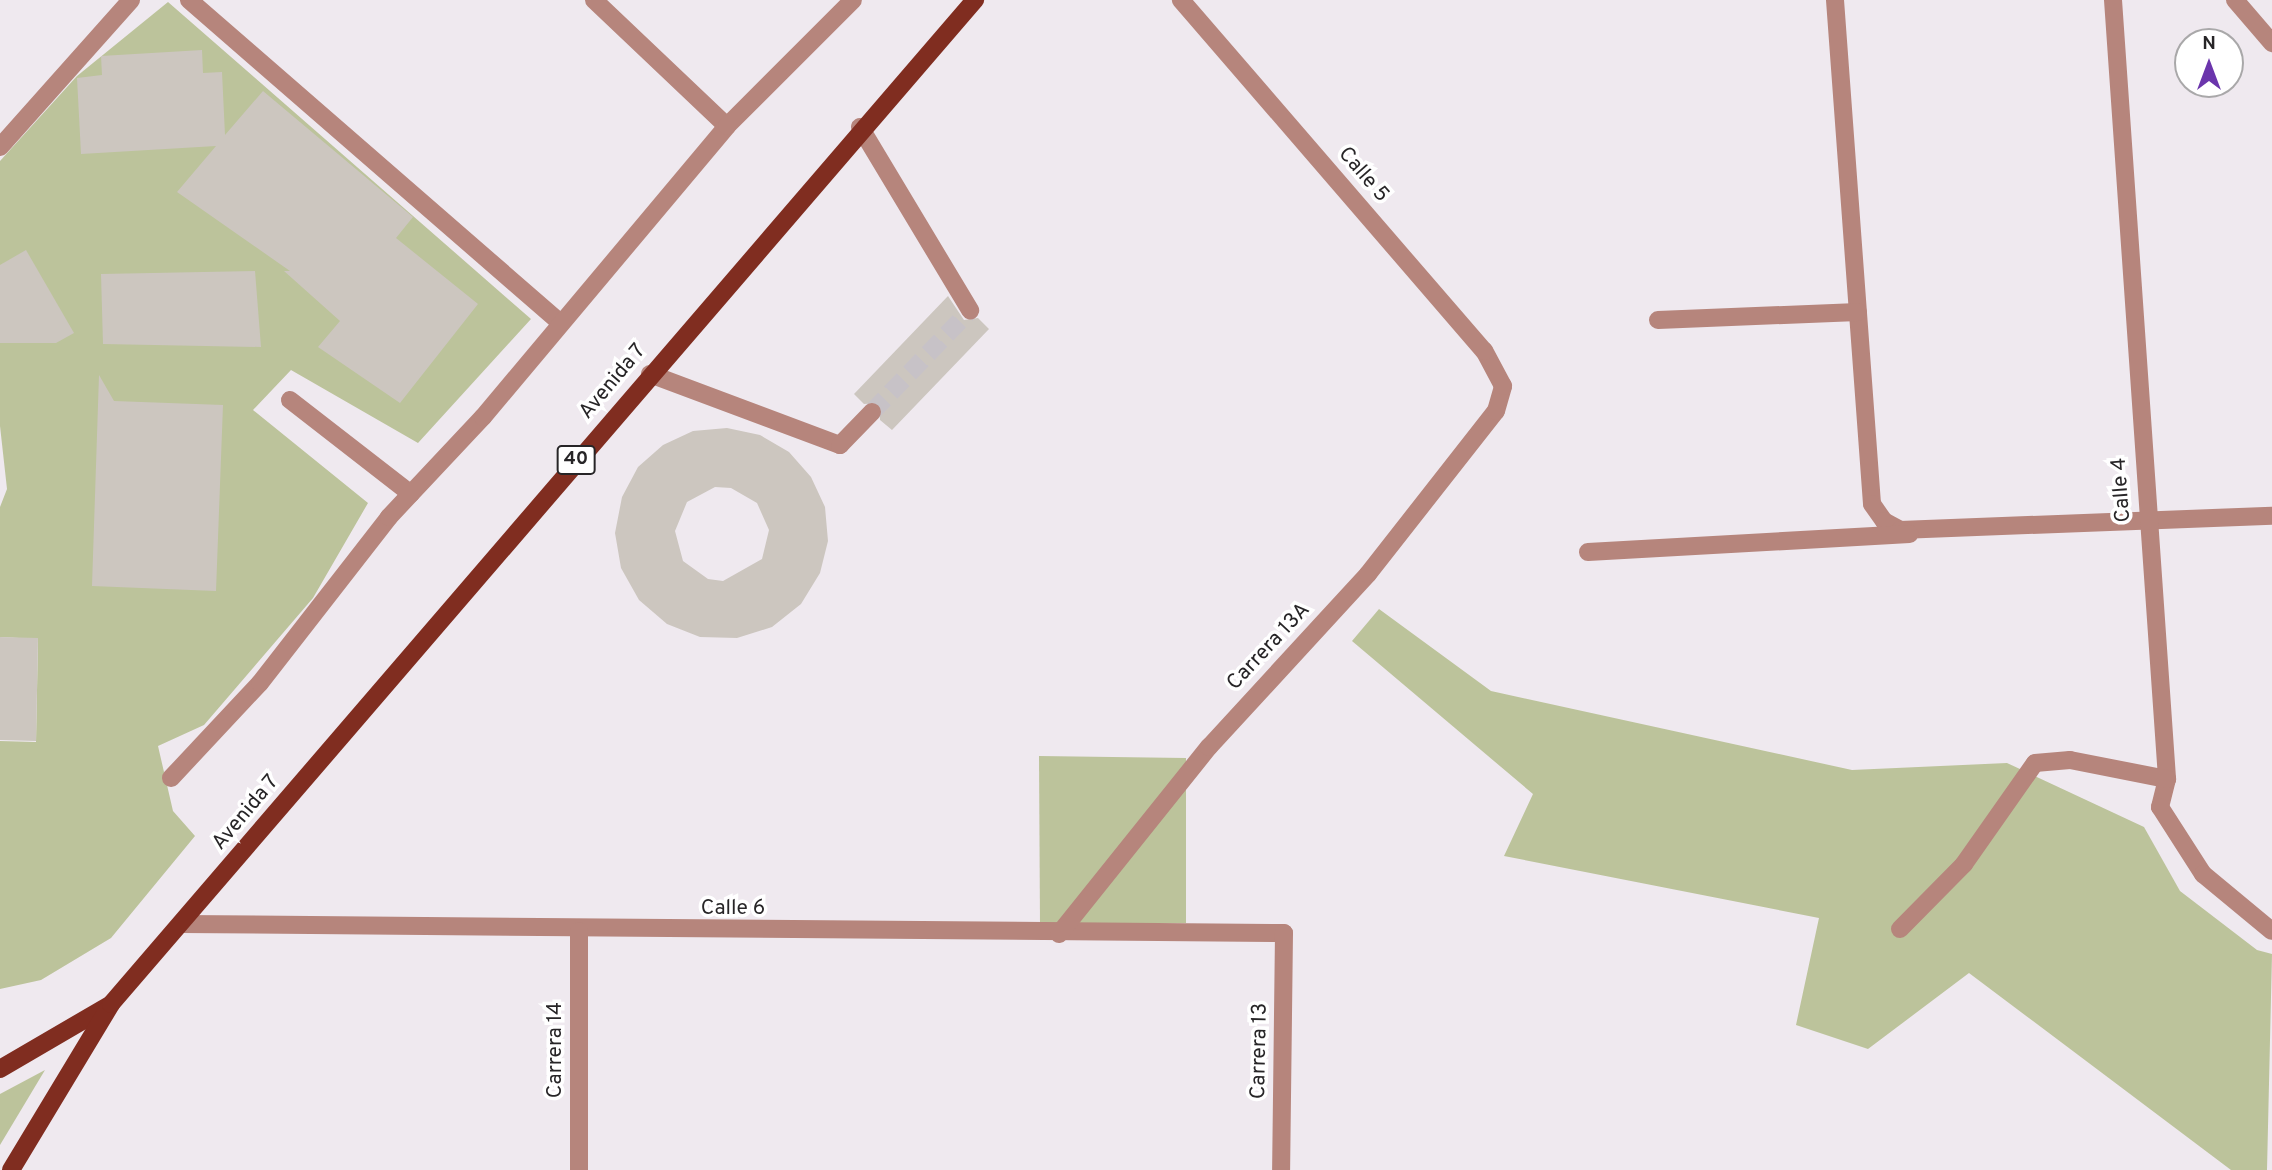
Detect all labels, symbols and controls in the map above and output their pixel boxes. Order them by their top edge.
north arrow [2174,28,2244,98]
text: N [2202,32,2216,56]
street label: Calle 5 [1332,142,1394,208]
street label: Avenida 7 [574,339,652,425]
road number: 40 [555,444,597,475]
street label: Calle 4 [2107,457,2137,523]
street label: Carrera 13A [1222,598,1316,696]
street label: Avenida 7 [207,770,285,856]
street label: Calle 6 [701,896,765,922]
street label: Carrera 14 [543,1002,569,1098]
street label: Carrera 13 [1247,1003,1273,1099]

